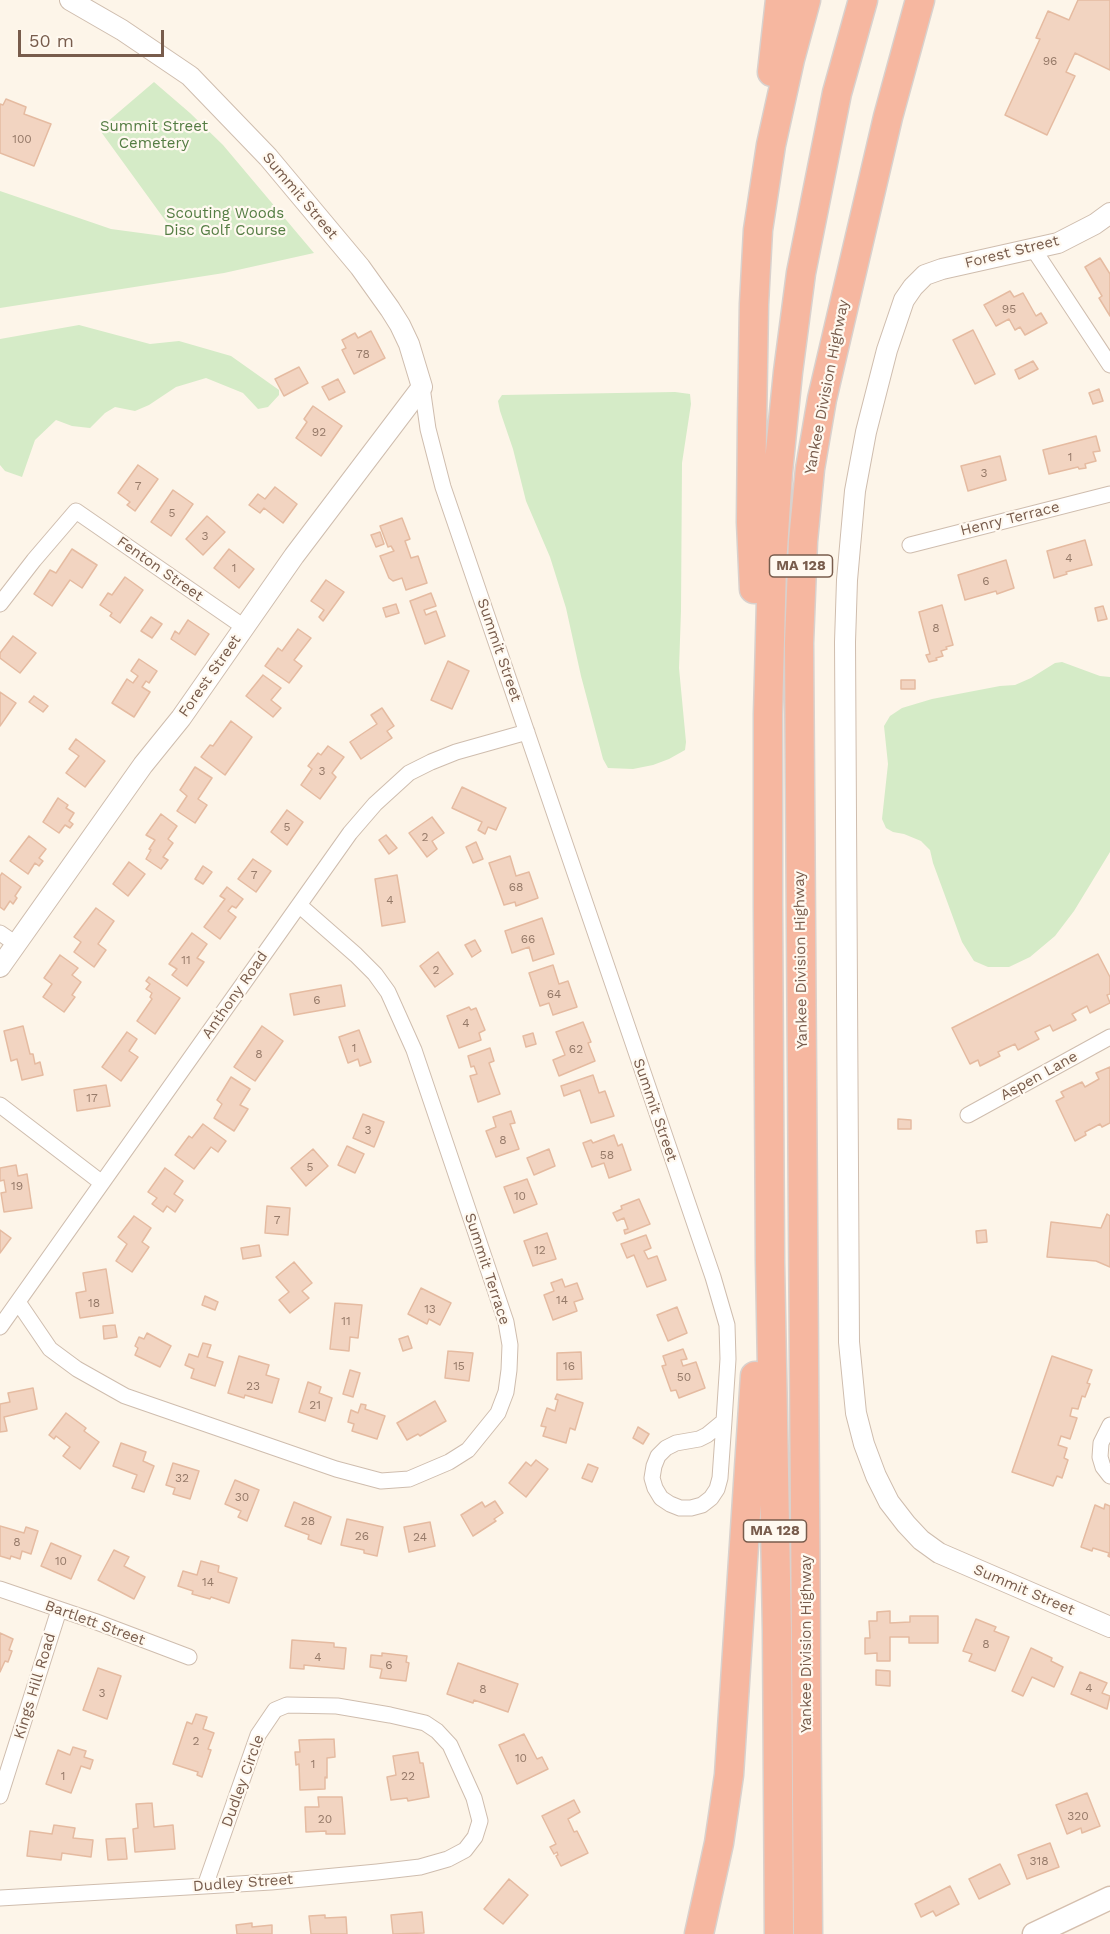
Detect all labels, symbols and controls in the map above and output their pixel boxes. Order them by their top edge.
scale bar [21,18,166,56]
text: 50 m [29,30,74,51]
house number: 96 [1043,54,1057,68]
park label: Summit Street Cemetery [100,118,208,153]
house number: 100 [12,132,32,146]
street label: Summit Street [258,149,342,243]
park label: Scouting Woods Disc Golf Course [164,205,286,240]
street label: Forest Street [963,232,1061,272]
street label: Yankee Division Highway [801,298,853,476]
house number: 95 [1002,302,1016,316]
house number: 78 [356,347,370,361]
house number: 92 [312,425,326,439]
house number: 1 [1068,450,1072,464]
house number: 3 [981,466,987,480]
house number: 7 [135,479,141,493]
street label: Henry Terrace [959,498,1061,540]
house number: 5 [169,506,175,520]
house number: 3 [202,529,208,543]
street label: Fenton Street [113,533,207,605]
house number: 4 [1065,551,1073,565]
road number: MA 128 [770,555,832,577]
house number: 1 [232,561,236,575]
house number: 6 [982,574,990,588]
street label: Summit Street [473,596,525,704]
house number: 8 [932,621,940,635]
street label: Forest Street [175,631,245,721]
house number: 3 [319,764,325,778]
house number: 5 [284,820,290,834]
house number: 2 [422,830,428,844]
house number: 7 [251,868,257,882]
street label: Yankee Division Highway [790,871,812,1049]
house number: 68 [509,880,523,894]
house number: 4 [386,893,394,907]
house number: 66 [521,932,535,946]
street label: Anthony Road [198,948,272,1042]
house number: 11 [181,953,191,967]
house number: 2 [433,963,439,977]
house number: 64 [547,987,561,1001]
house number: 6 [313,993,321,1007]
house number: 4 [462,1016,470,1030]
house number: 1 [352,1041,356,1055]
house number: 62 [569,1042,583,1056]
house number: 8 [255,1047,263,1061]
street label: Aspen Lane [997,1047,1081,1105]
street label: Summit Street [629,1056,681,1164]
house number: 17 [86,1091,98,1105]
house number: 3 [365,1123,371,1137]
house number: 8 [499,1133,507,1147]
house number: 58 [600,1148,614,1162]
house number: 5 [307,1160,313,1174]
house number: 19 [11,1179,23,1193]
house number: 10 [514,1189,526,1203]
street label: Summit Terrace [460,1211,514,1327]
house number: 7 [274,1213,280,1227]
house number: 12 [534,1243,546,1257]
house number: 14 [556,1293,568,1307]
house number: 18 [88,1296,100,1310]
house number: 13 [424,1302,436,1316]
house number: 11 [341,1314,351,1328]
house number: 15 [453,1359,465,1373]
house number: 16 [563,1359,575,1373]
house number: 50 [677,1370,691,1384]
house number: 23 [246,1379,260,1393]
house number: 21 [309,1398,321,1412]
house number: 32 [175,1471,189,1485]
house number: 30 [235,1490,249,1504]
house number: 28 [301,1514,315,1528]
road number: MA 128 [744,1520,806,1542]
house number: 26 [355,1529,369,1543]
house number: 24 [413,1530,427,1544]
house number: 8 [13,1535,21,1549]
house number: 10 [55,1554,67,1568]
street label: Yankee Division Highway [798,1555,816,1733]
street label: Summit Street [971,1561,1077,1619]
house number: 14 [202,1575,214,1589]
street label: Bartlett Street [43,1597,147,1649]
street label: Kings Hill Road [10,1631,60,1741]
house number: 8 [982,1637,990,1651]
house number: 4 [314,1650,322,1664]
house number: 6 [385,1658,393,1672]
house number: 4 [1085,1681,1093,1695]
house number: 8 [479,1682,487,1696]
house number: 3 [99,1686,105,1700]
street label: Dudley Circle [218,1732,268,1830]
house number: 2 [193,1734,199,1748]
house number: 10 [515,1751,527,1765]
house number: 1 [311,1757,315,1771]
house number: 1 [61,1769,65,1783]
house number: 22 [401,1769,415,1783]
house number: 320 [1067,1809,1089,1823]
house number: 20 [318,1812,332,1826]
house number: 318 [1029,1854,1049,1868]
street label: Dudley Street [192,1871,294,1895]

